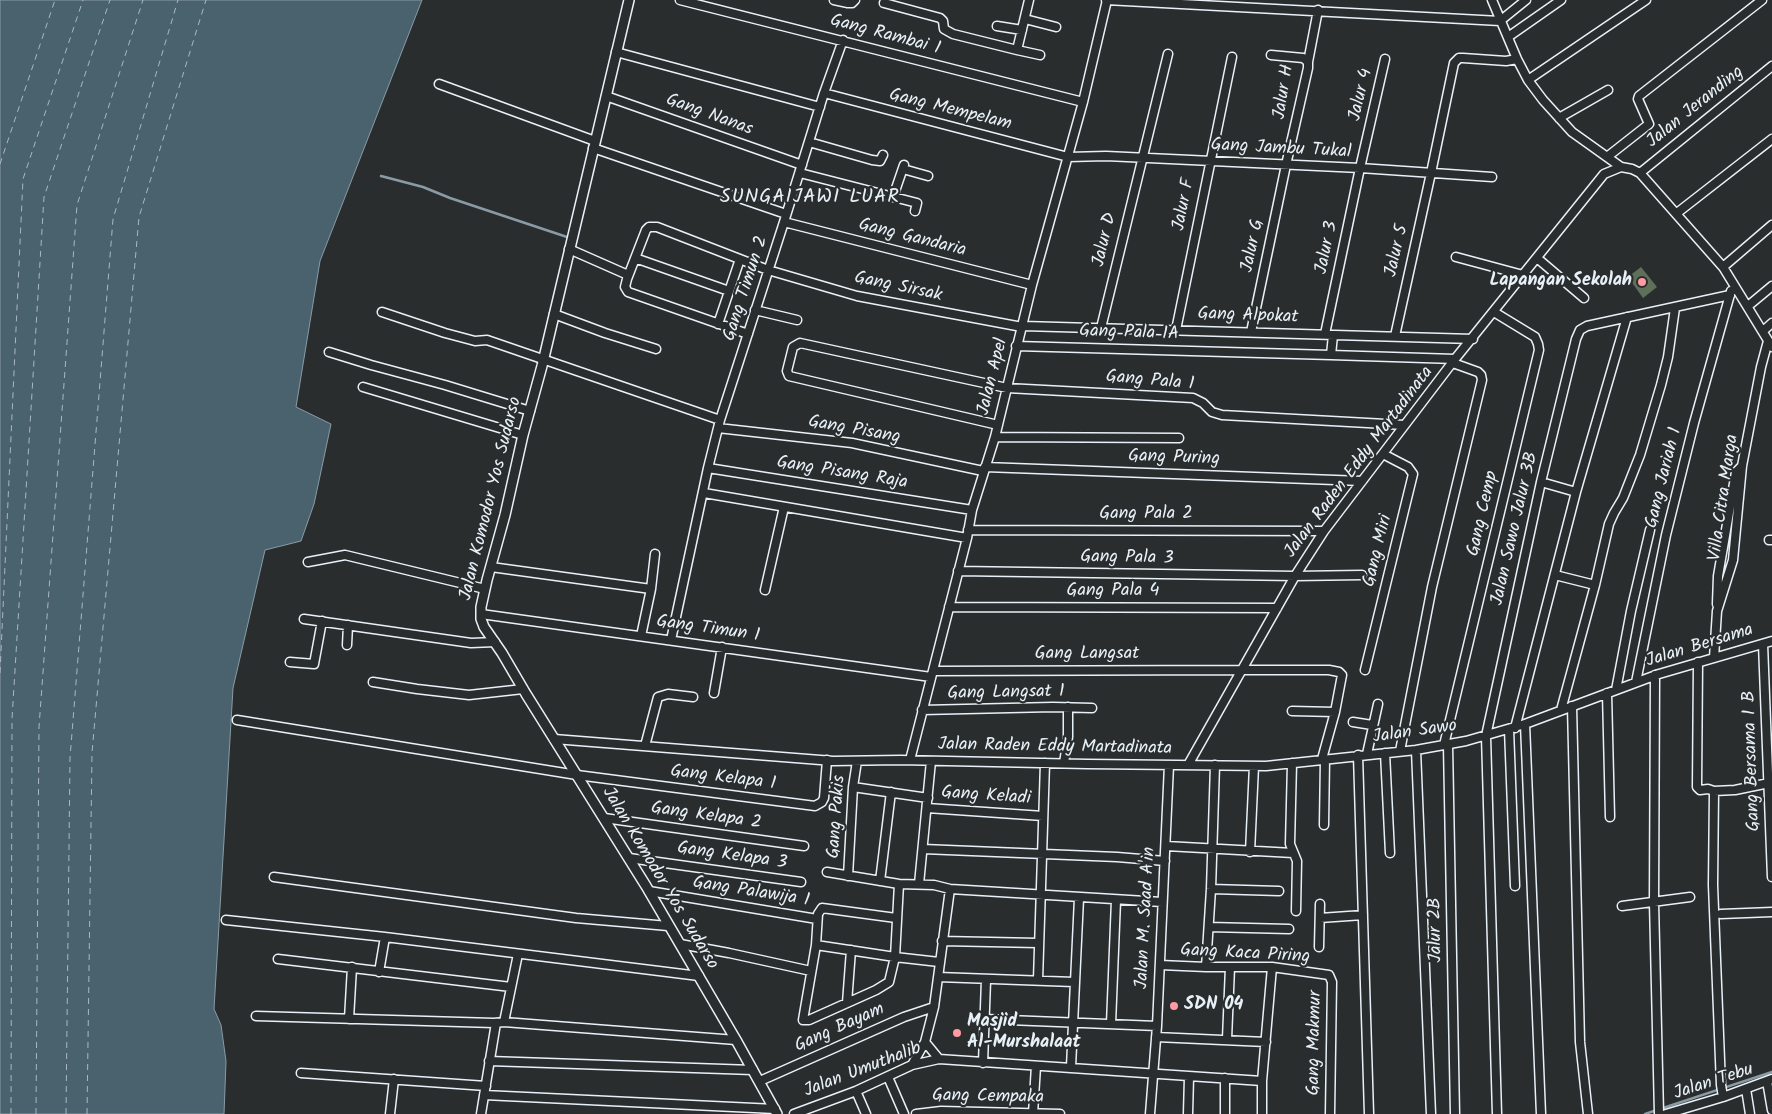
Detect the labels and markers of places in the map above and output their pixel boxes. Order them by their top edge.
place label: Lapangan Sekolah [1490,271,1632,293]
marker: Lapangan Sekolah [1636,276,1648,288]
place label: SDN 04 [1184,995,1243,1017]
marker: SDN 04 [1168,1000,1180,1012]
place label: Masjid Al-Murshalaat [967,1012,1081,1054]
marker: Masjid Al-Murshalaat [951,1027,963,1039]

